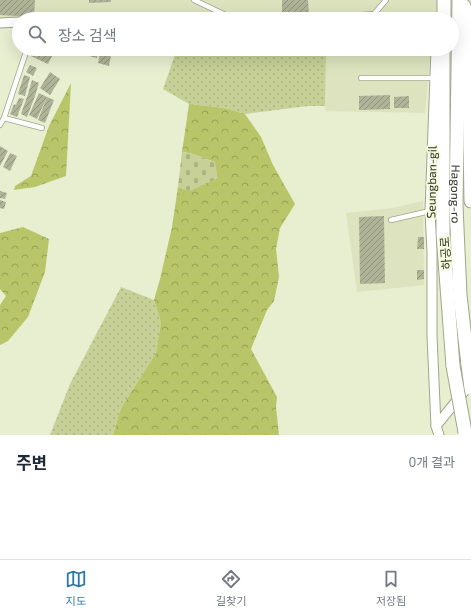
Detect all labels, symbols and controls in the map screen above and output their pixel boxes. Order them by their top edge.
search box [12,12,459,56]
icon: search [26,23,48,45]
text: 장소 검색 [58,26,117,44]
street label: Seungban-gil [423,145,439,218]
street label: Hagong-ro [449,165,464,224]
street label: 하공로 [437,236,453,270]
text: 주변 [16,452,47,472]
text: 0개 결과 [408,454,455,470]
tab: 지도 [65,568,87,608]
tab: 길찾기 [216,568,246,608]
tab: 저장됨 [376,568,406,608]

